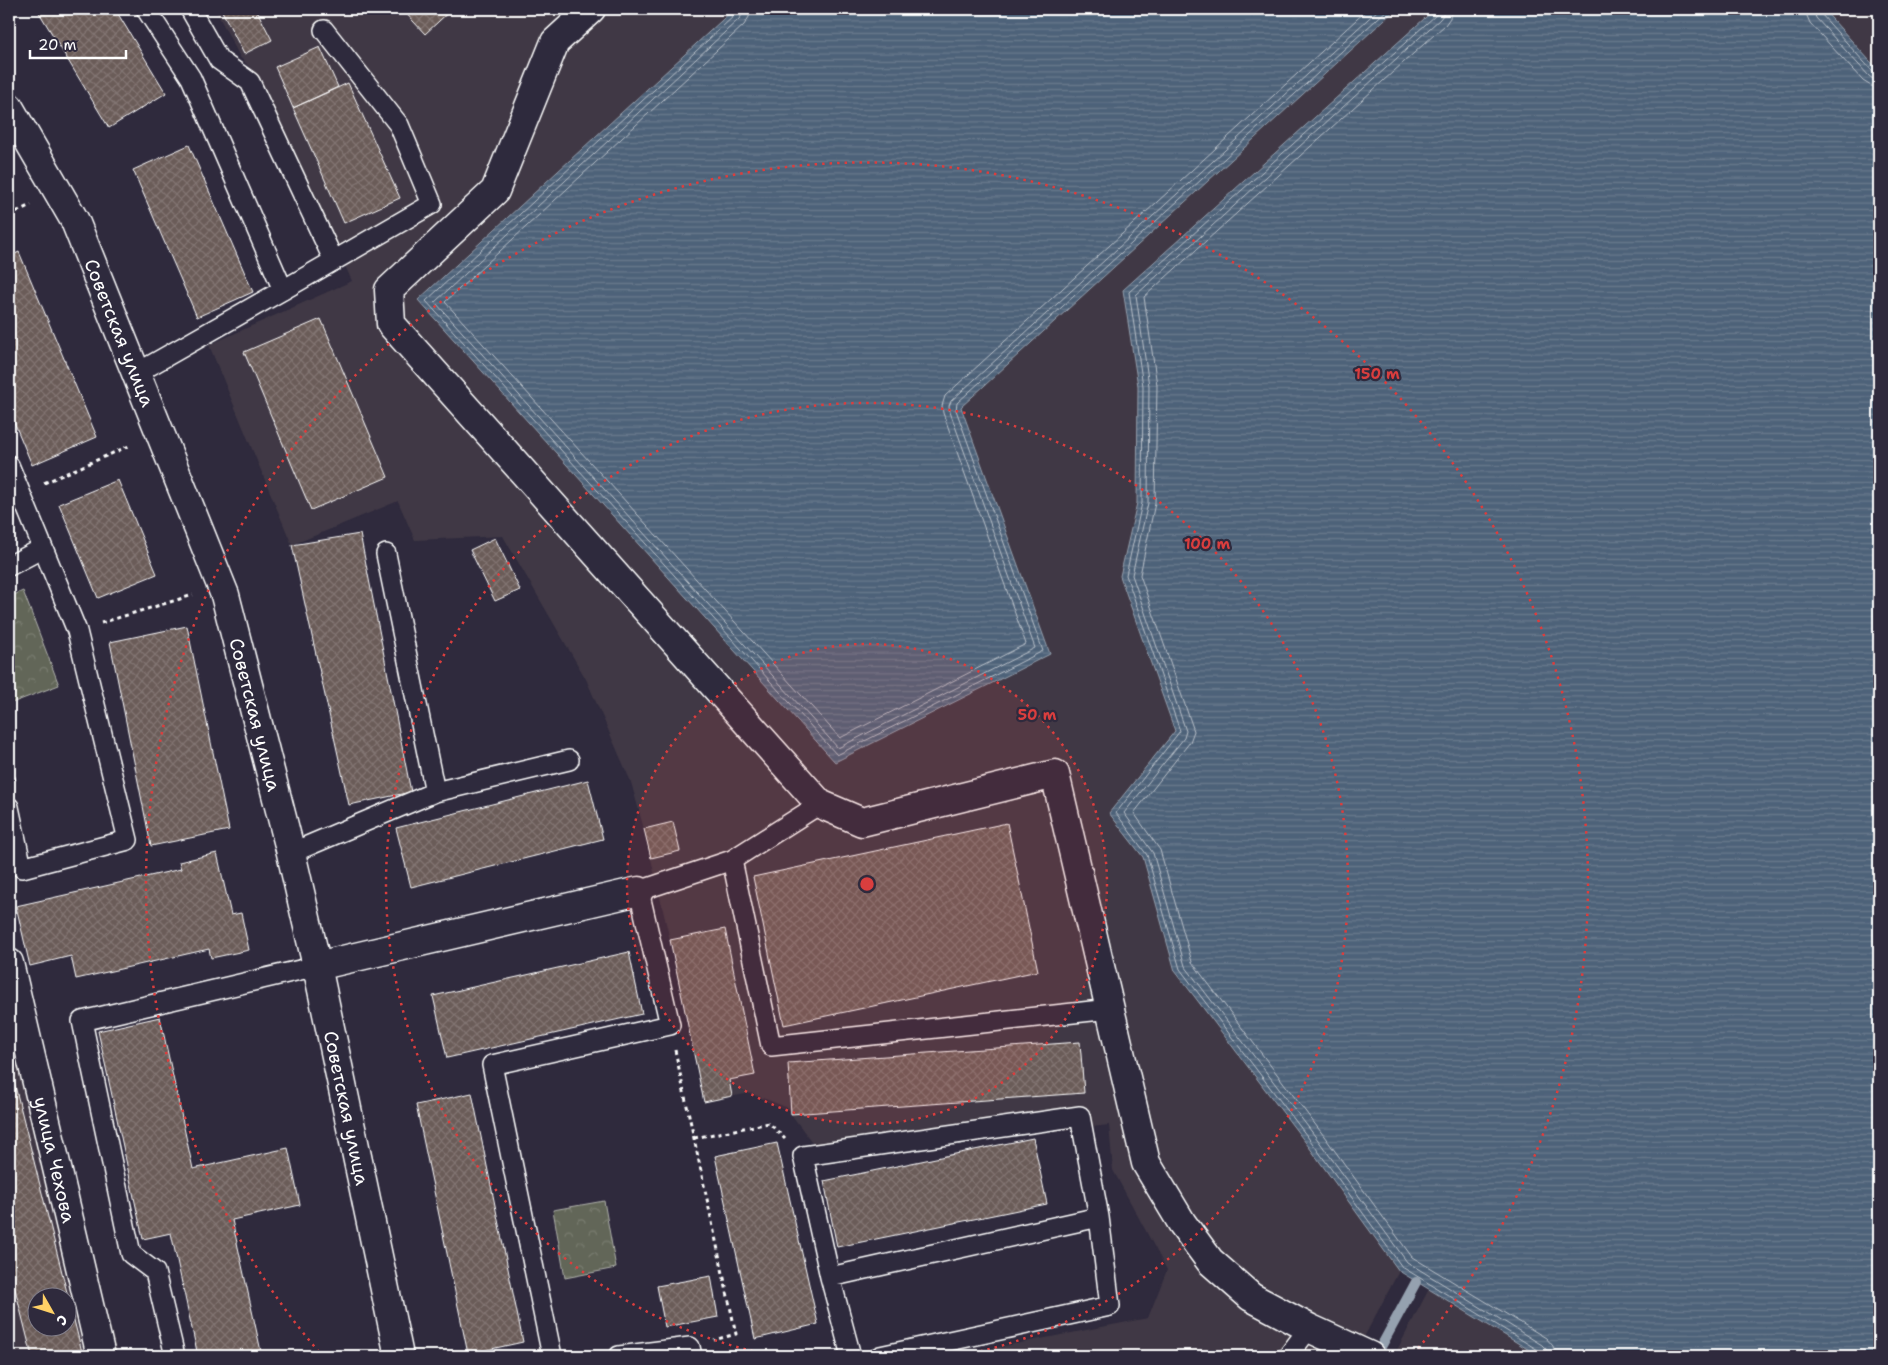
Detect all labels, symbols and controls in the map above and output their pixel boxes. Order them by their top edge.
scale bar [30,28,126,60]
text: 20 m [38,35,77,55]
street label: Советская улица [79,255,161,410]
text: 150 m [1354,364,1400,384]
text: 100 m [1184,534,1230,554]
street label: Советская улица [224,635,287,794]
text: 50 m [1018,705,1057,725]
centre of rings [858,875,876,893]
street label: Советская улица [318,1028,375,1188]
street label: улица Чехова [28,1094,82,1226]
north arrow [28,1288,78,1338]
text: С [52,1311,72,1329]

